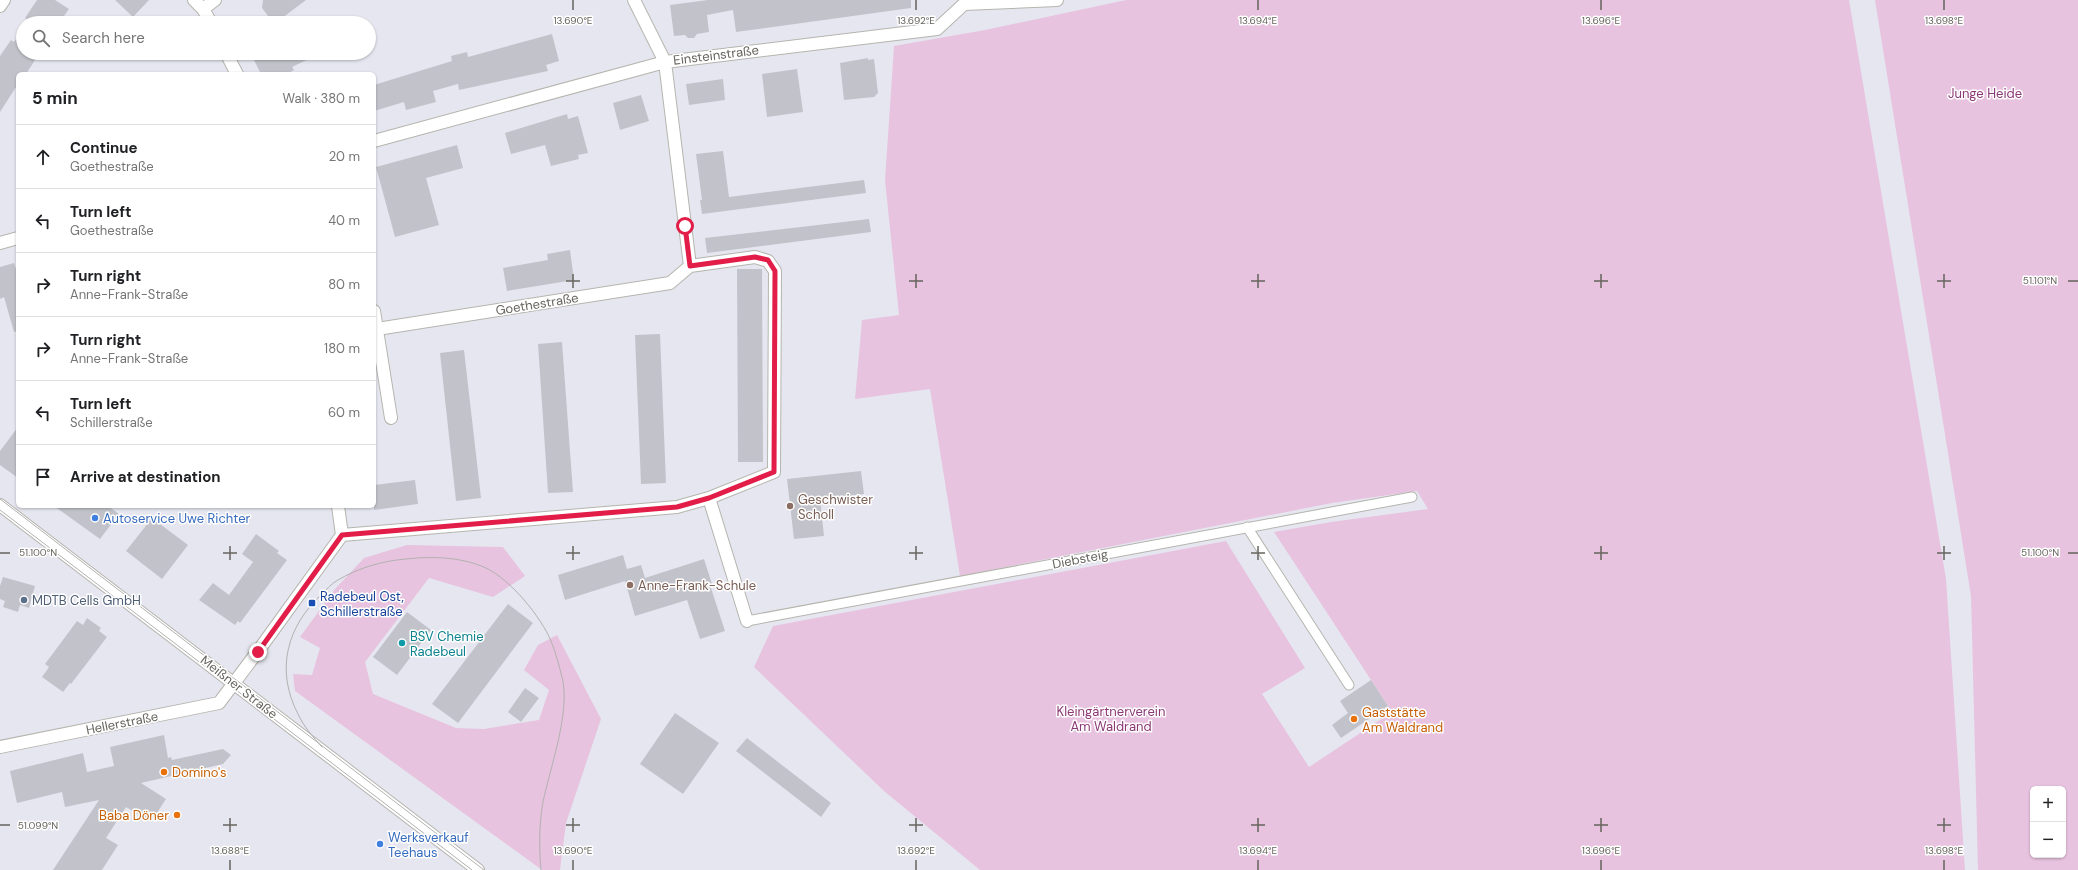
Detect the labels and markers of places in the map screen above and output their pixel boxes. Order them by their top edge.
place label: Geschwister Scholl [798,491,873,523]
marker: Geschwister Scholl [785,501,795,511]
place label: Autoservice Uwe Richter [103,510,251,527]
marker: Autoservice Uwe Richter [90,513,100,523]
place label: Anne-Frank-Schule [638,577,756,594]
marker: Anne-Frank-Schule [625,580,635,590]
place label: Radebeul Ost, Schillerstraße [320,588,404,620]
place label: MDTB Cells GmbH [32,592,141,609]
marker: MDTB Cells GmbH [19,595,29,605]
marker: Radebeul Ost, Schillerstraße [307,598,317,608]
place label: BSV Chemie Radebeul [410,628,484,660]
marker: BSV Chemie Radebeul [397,638,407,648]
place label: Gaststätte Am Waldrand [1362,704,1443,736]
marker: Gaststätte Am Waldrand [1349,714,1359,724]
place label: Domino's [172,764,227,781]
marker: Domino's [159,767,169,777]
place label: Baba Döner [99,807,169,824]
marker: Baba Döner [172,810,182,820]
place label: Werksverkauf Teehaus [388,829,469,861]
marker: Werksverkauf Teehaus [375,839,385,849]

